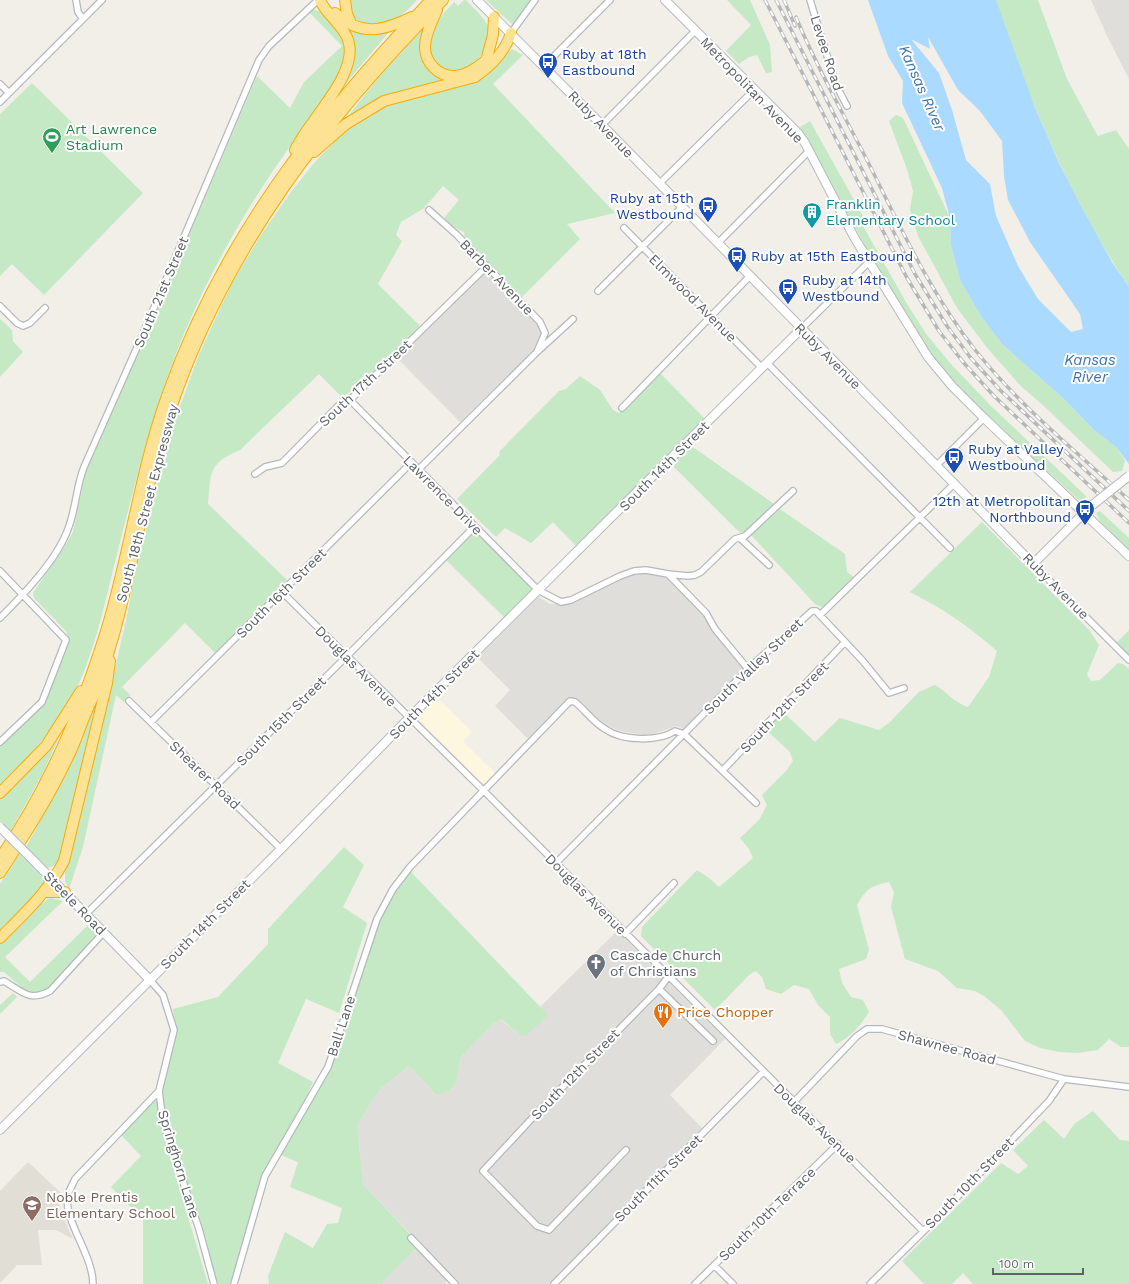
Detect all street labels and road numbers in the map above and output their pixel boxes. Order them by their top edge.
street label: Levee Road [807,13,847,93]
street label: Metropolitan Avenue [697,34,807,146]
street label: Ruby Avenue [565,87,637,161]
street label: South 21st Street [130,234,192,350]
street label: Barber Avenue [457,236,537,318]
street label: Elmwood Avenue [646,251,740,345]
street label: Ruby Avenue [792,320,864,392]
street label: South 17th Street [316,336,414,430]
street label: South 18th Street Expressway [113,401,181,604]
street label: South 14th Street [616,418,712,514]
street label: Lawrence Drive [400,452,486,538]
street label: South 16th Street [233,545,329,641]
street label: Ruby Avenue [1020,550,1092,622]
street label: South Valley Street [700,615,806,717]
street label: Douglas Avenue [312,622,400,710]
street label: South 14th Street [386,646,482,742]
street label: South 12th Street [737,658,832,756]
street label: South 15th Street [233,673,329,769]
street label: Shearer Road [167,737,243,813]
street label: Douglas Avenue [542,850,630,938]
street label: Steele Road [41,868,109,938]
street label: South 14th Street [157,876,253,972]
street label: Ball Lane [324,994,358,1058]
street label: South 12th Street [528,1025,623,1123]
street label: Shawnee Road [896,1026,998,1068]
street label: Douglas Avenue [771,1080,859,1166]
street label: Springhorn Lane [155,1108,203,1220]
street label: South 11th Street [611,1131,705,1225]
street label: South 10th Street [921,1134,1017,1232]
street label: South 10th Terrace [715,1164,819,1264]

